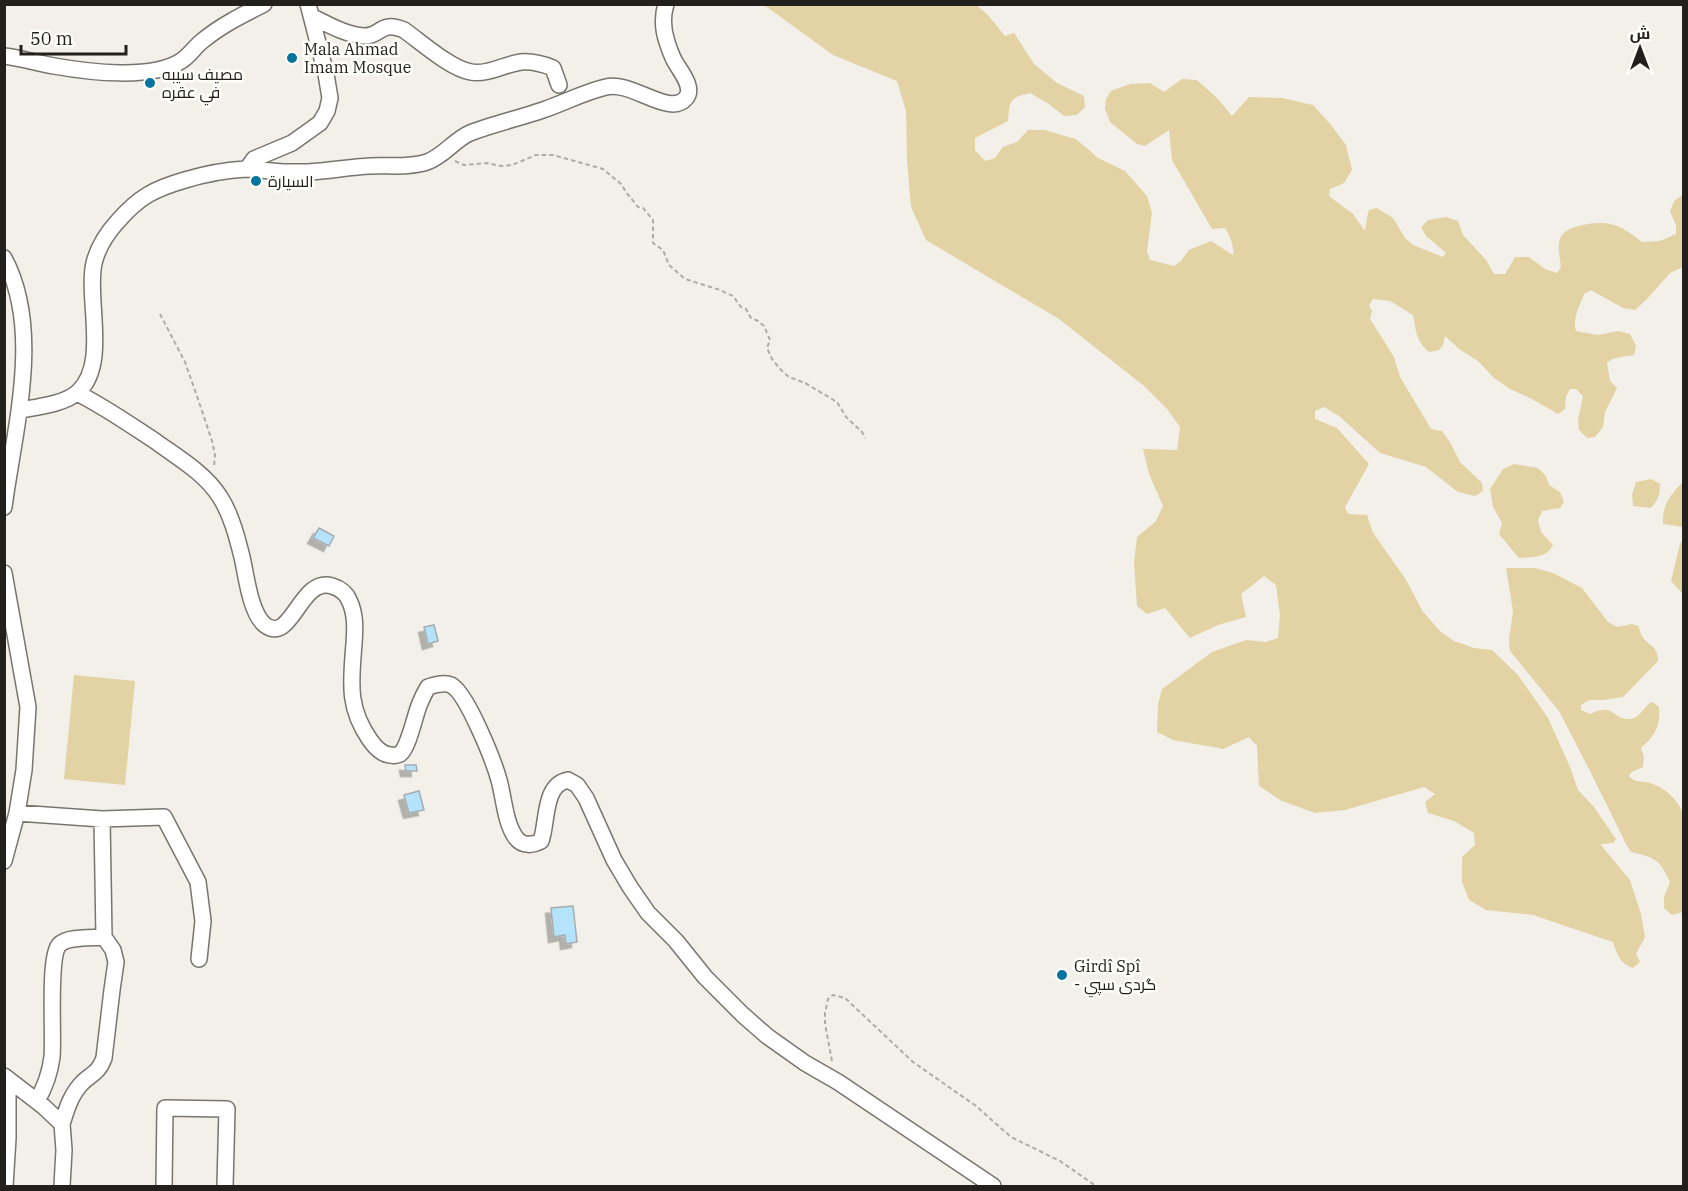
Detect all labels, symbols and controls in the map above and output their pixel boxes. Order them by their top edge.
scale bar [21,18,126,56]
north arrow [1610,18,1670,78]
text: ش [1630,23,1650,43]
text: 50 m [30,27,73,50]
place label: Mala Ahmad Imam Mosque [304,39,411,77]
marker: Mala Ahmad Imam Mosque [285,51,299,65]
place label: مصيف سيبه في عقره [162,64,243,106]
marker: مصيف سيبه في عقره [143,76,157,90]
place label: السيارة [268,171,313,191]
marker: السيارة [249,174,263,188]
place label: Girdî Spî - گردی سپي [1074,956,1156,998]
marker: Girdî Spî - گردی سپي [1055,968,1069,982]

